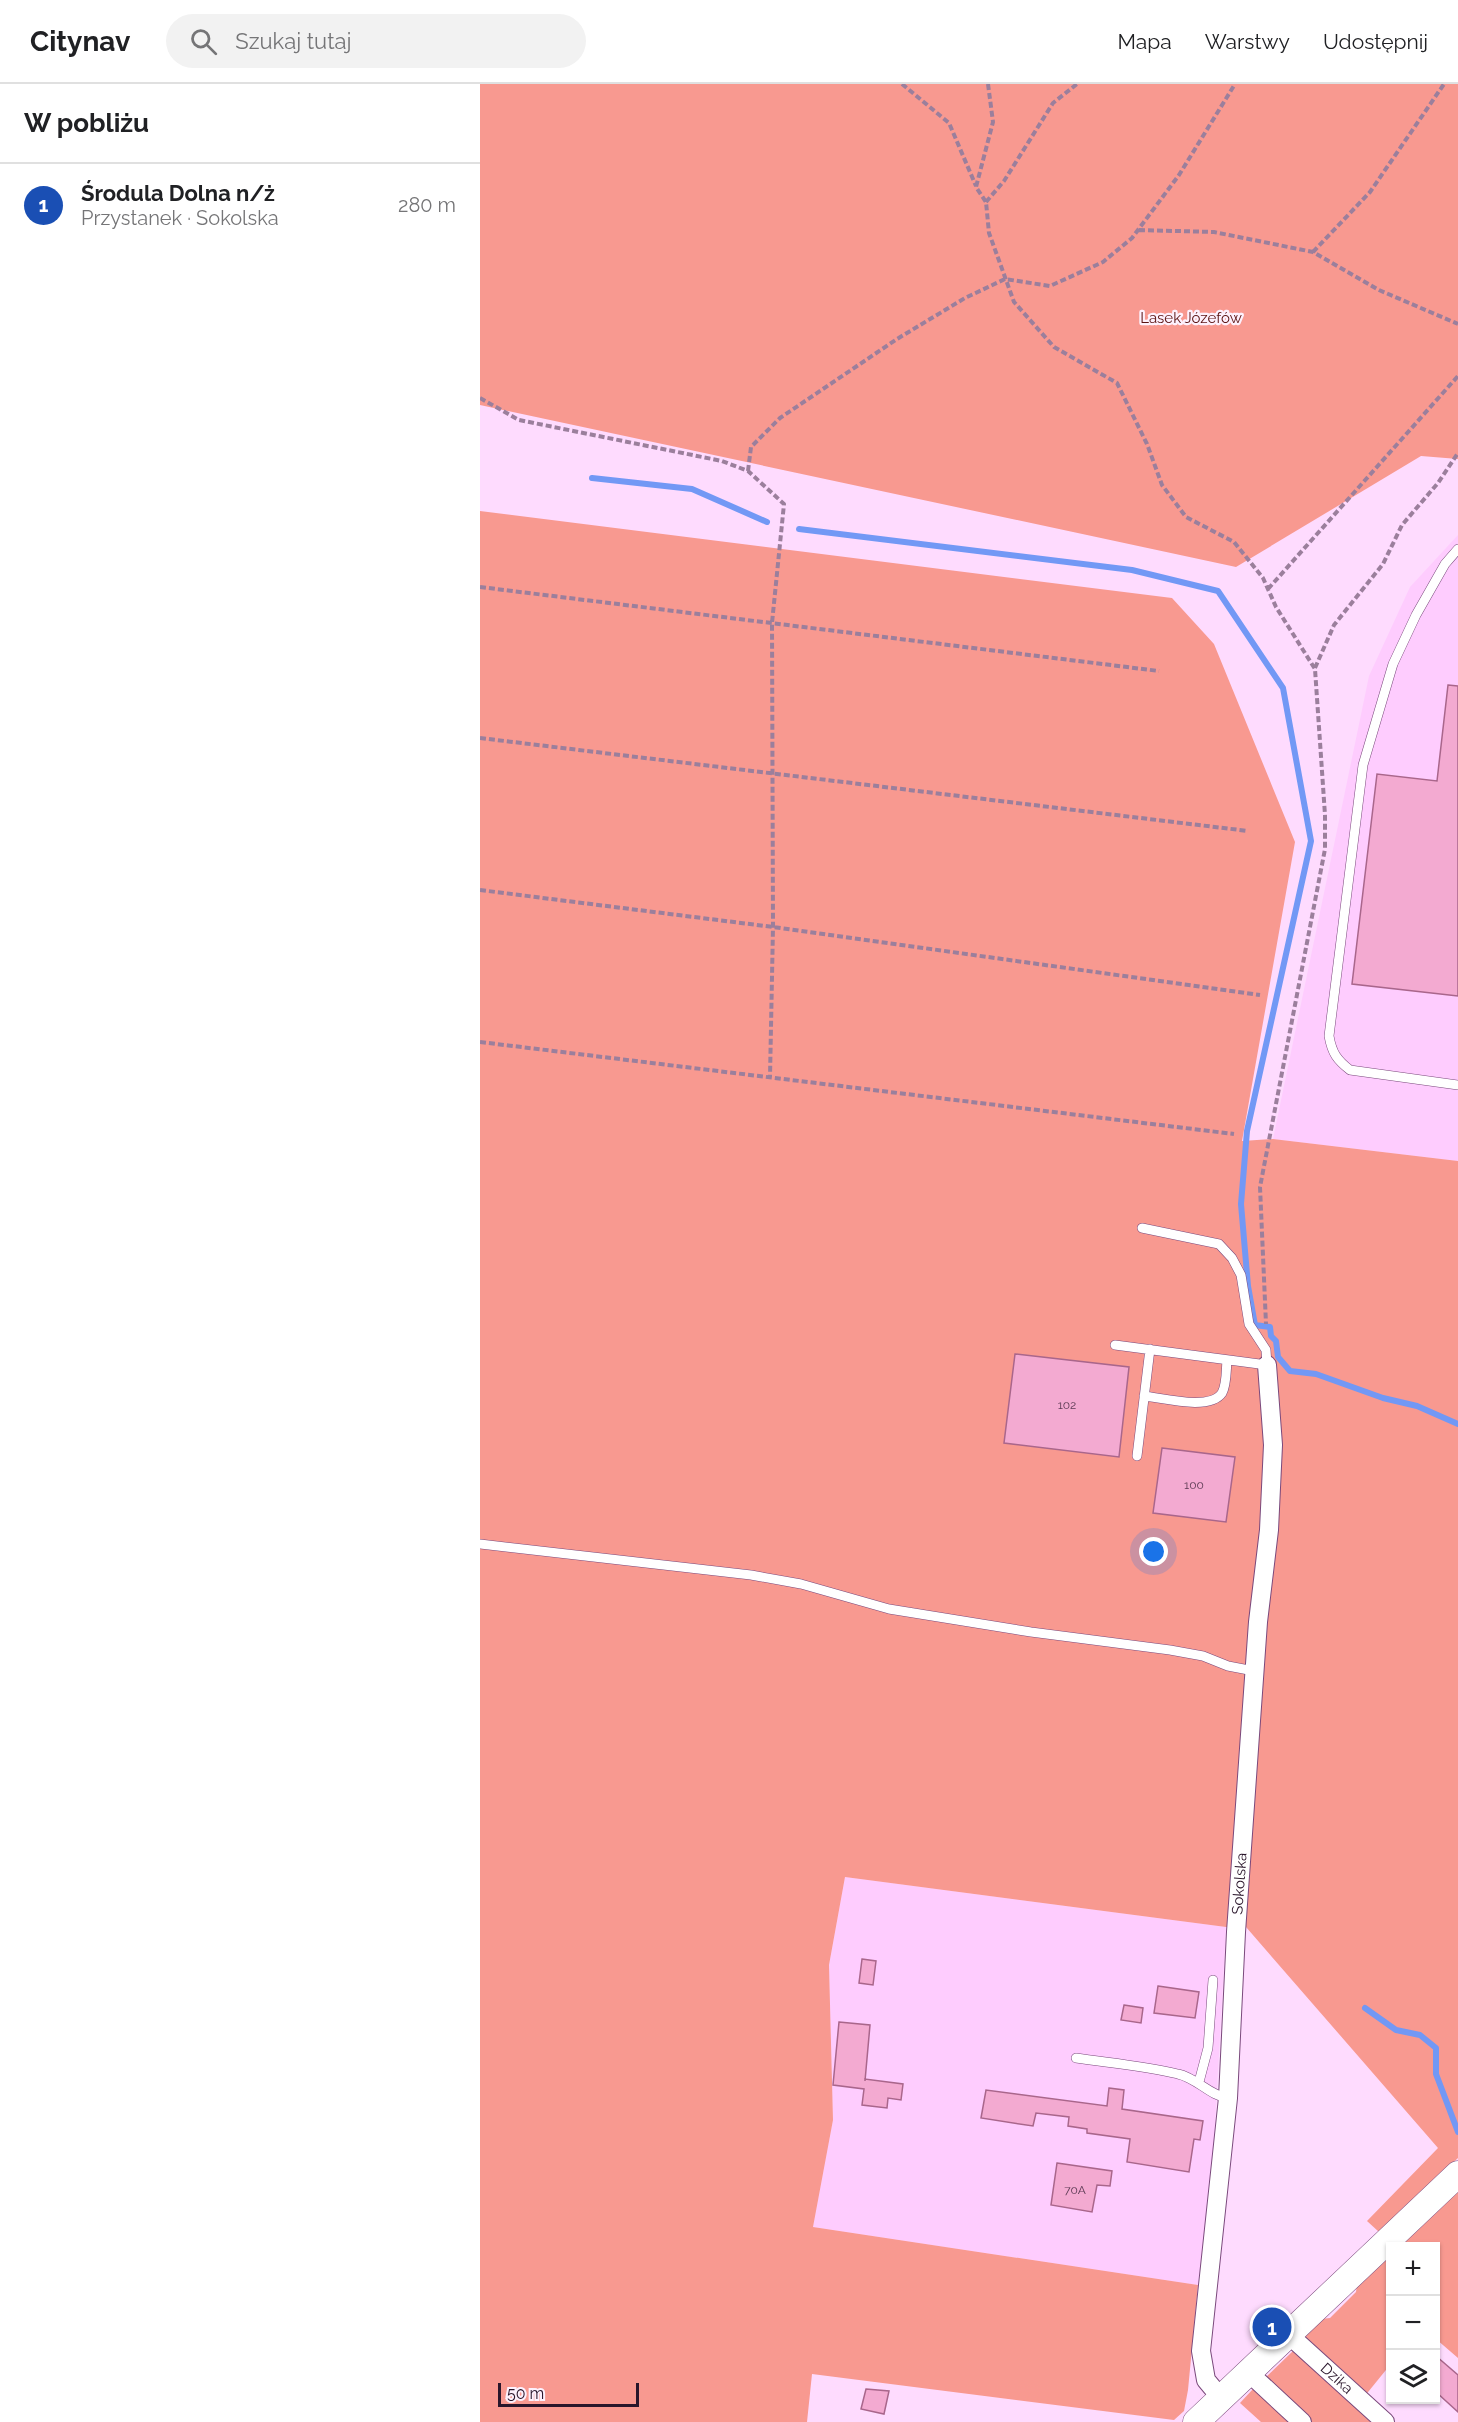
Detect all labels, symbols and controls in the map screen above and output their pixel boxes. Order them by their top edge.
search box [166,14,586,68]
text: Citynav [30,25,130,58]
icon: search [187,25,220,58]
text: Szukaj tutaj [235,28,351,54]
text: Mapa [1117,29,1172,54]
text: Warstwy [1205,29,1290,54]
text: Udostępnij [1323,29,1428,54]
text: W pobliżu [24,108,149,138]
text: Środula Dolna n/ż [81,180,275,206]
text: 1 [39,193,48,217]
text: 280 m [398,193,456,217]
text: Przystanek · Sokolska [81,206,279,230]
park label: Lasek Józefów [1140,309,1242,327]
house number: 102 [1058,1398,1076,1412]
house number: 100 [1184,1478,1204,1492]
your location [1139,1537,1168,1566]
street label: Sokolska [1228,1852,1251,1915]
house number: 70A [1064,2183,1086,2197]
map controls [1386,2242,1440,2404]
button: + [1386,2242,1440,2296]
button: − [1386,2296,1440,2350]
pin: 1 [1252,2304,1292,2350]
button: layers [1386,2350,1440,2404]
street label: Dzika [1317,2359,1357,2398]
scale bar [498,2380,639,2408]
text: 50 m [507,2384,544,2403]

